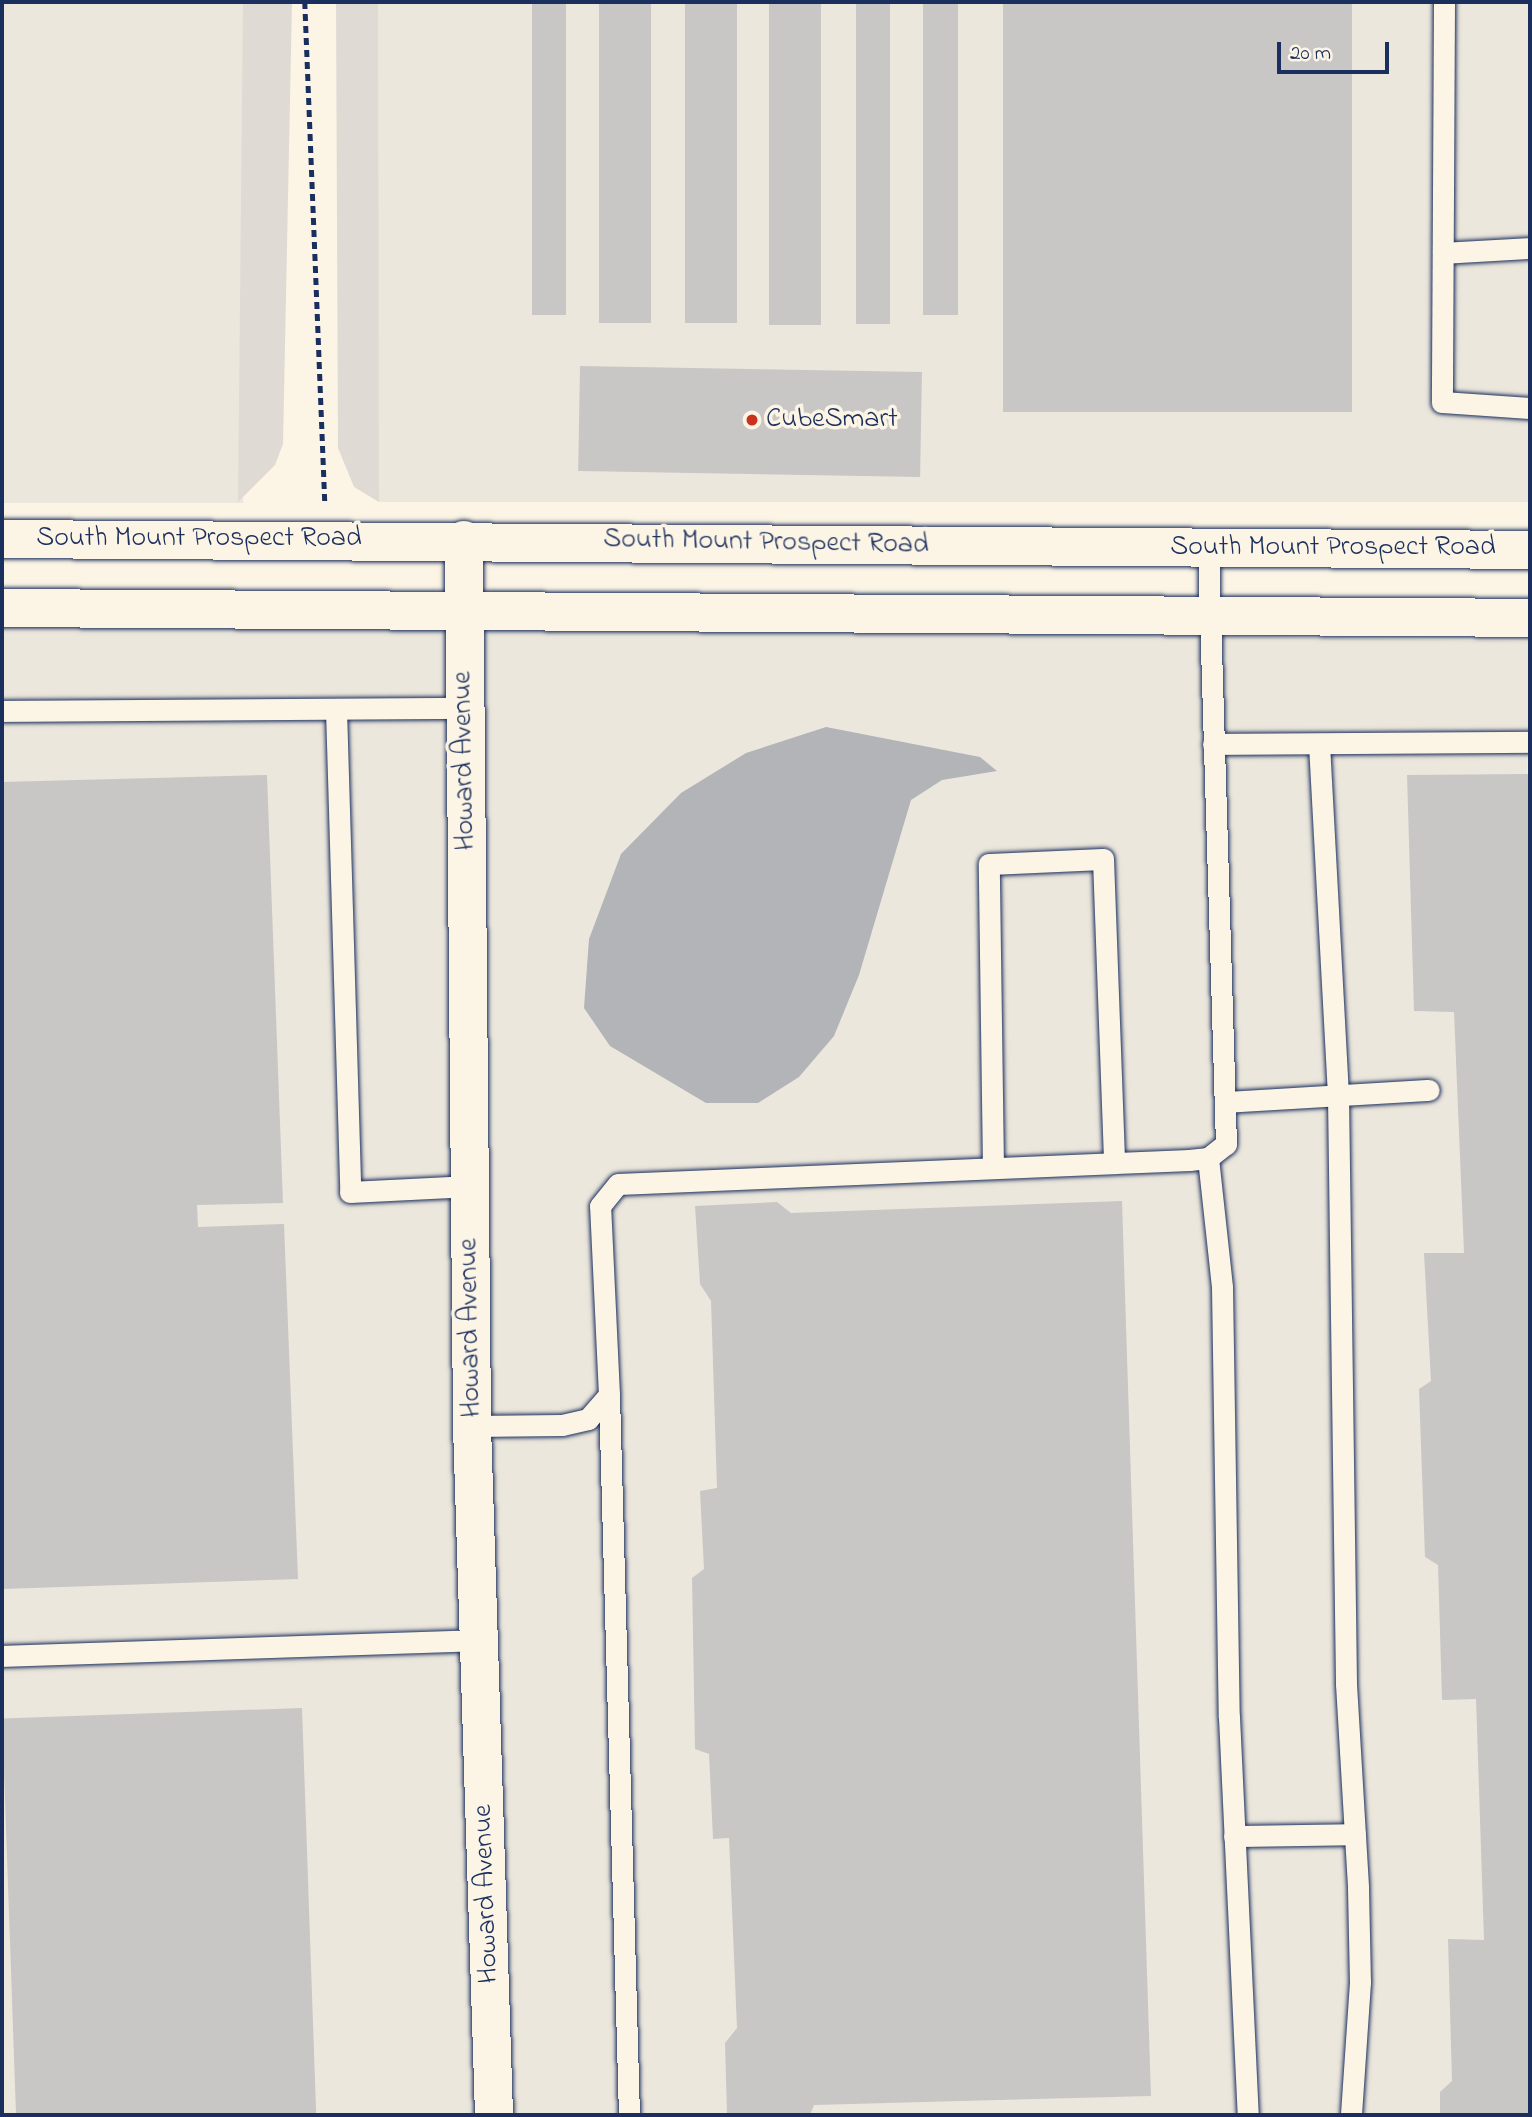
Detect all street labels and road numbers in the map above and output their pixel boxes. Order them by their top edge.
street label: South Mount Prospect Road [36,522,362,556]
street label: South Mount Prospect Road [603,523,929,563]
street label: South Mount Prospect Road [1170,531,1496,565]
street label: Howard Avenue [447,671,483,851]
street label: Howard Avenue [453,1238,489,1418]
street label: Howard Avenue [467,1804,507,1984]

